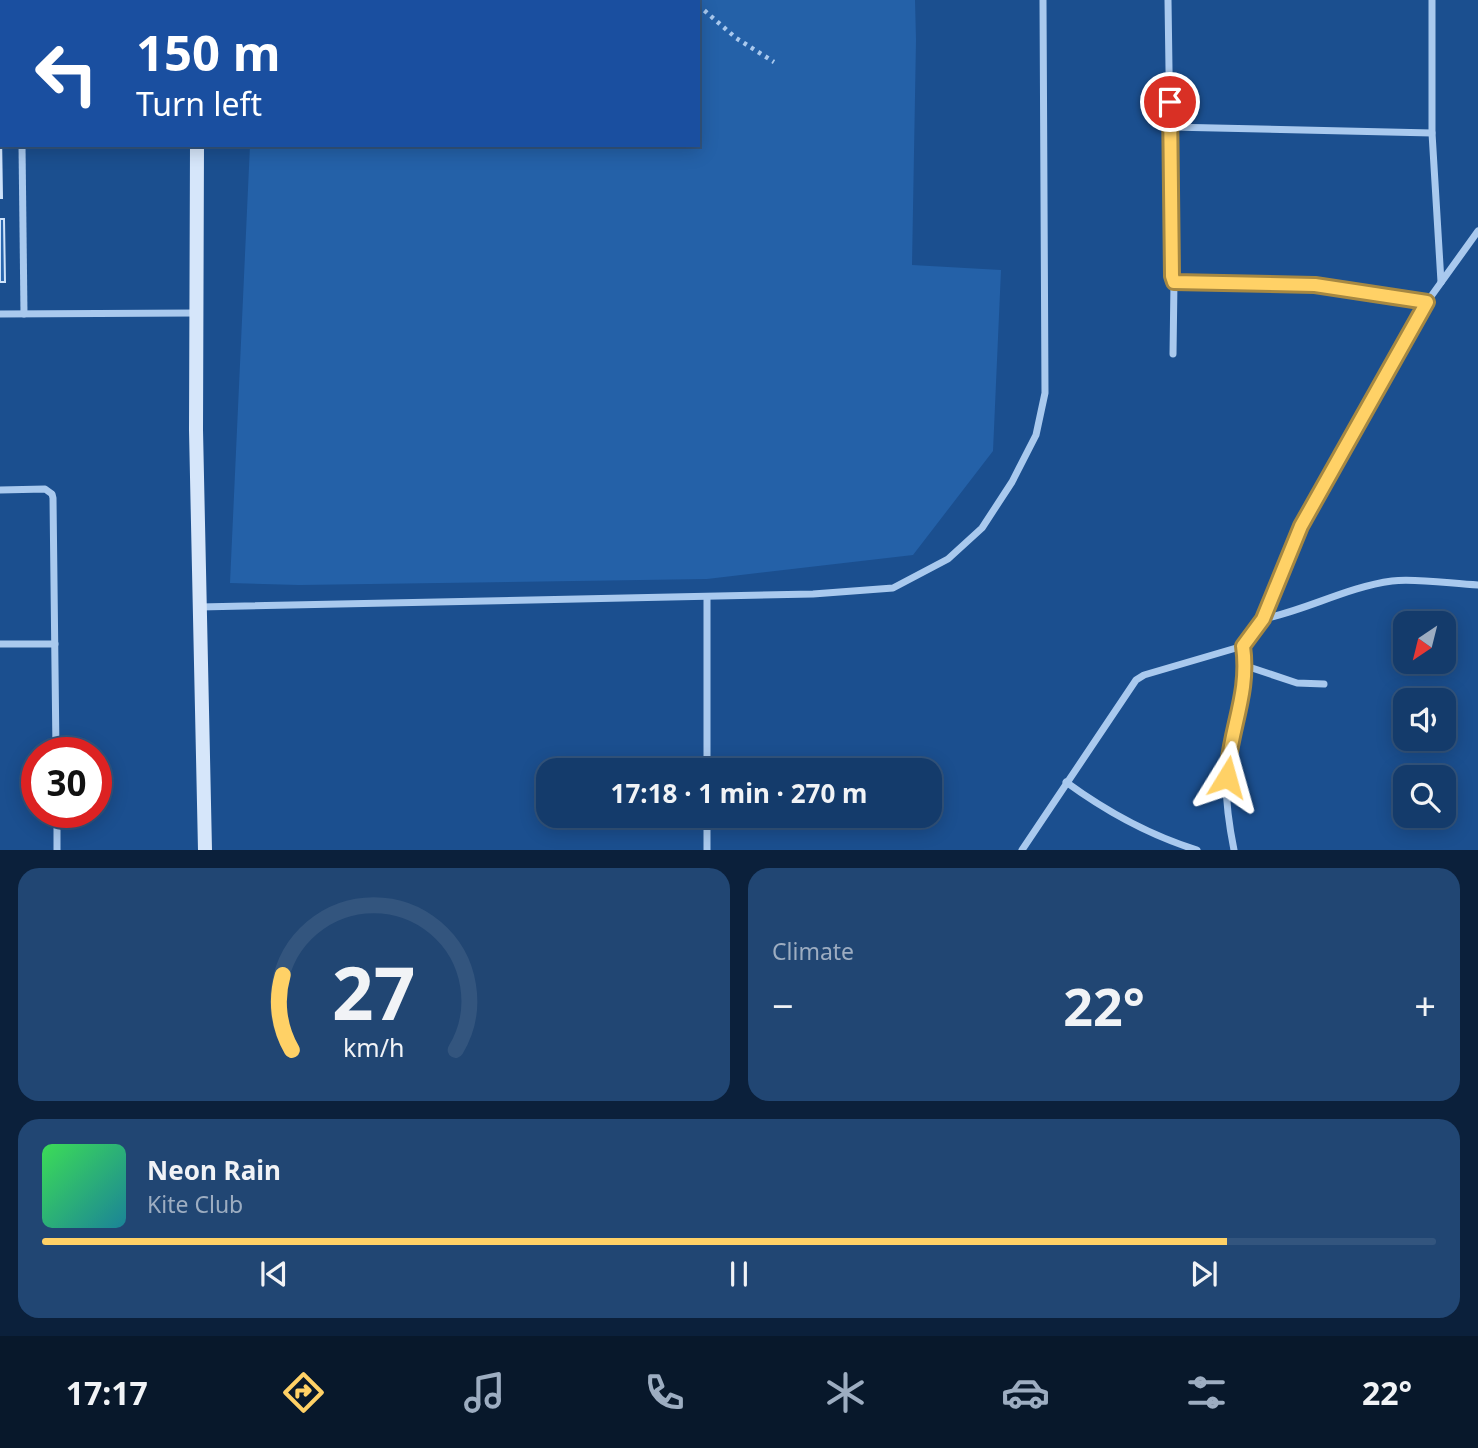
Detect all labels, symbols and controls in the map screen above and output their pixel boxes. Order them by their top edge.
text: 150 m [136,19,281,85]
icon: left [21,28,112,119]
pin [1140,72,1200,132]
text: Turn left [136,82,262,125]
icon: arrive [1151,83,1189,121]
north arrow [1393,611,1456,674]
map controls [1393,611,1456,828]
button: sound [1393,688,1456,751]
speed limit sign: 30 [21,737,112,828]
position arrow [1190,740,1264,814]
button: search [1393,765,1456,828]
text: 17:18 · 1 min · 270 m [611,775,867,811]
text: Climate [772,935,854,967]
text: 27 [332,943,416,1042]
text: 22° [1063,970,1145,1041]
text: − [772,979,794,1031]
text: + [1414,979,1436,1031]
text: km/h [343,1030,405,1064]
text: Neon Rain [147,1152,281,1188]
text: Kite Club [147,1188,243,1220]
icon: previous [255,1255,293,1293]
icon: pause [720,1255,758,1293]
icon: next [1185,1255,1223,1293]
icon: directions [279,1368,328,1417]
icon: music [460,1368,509,1417]
icon: phone [640,1368,689,1417]
icon: climate [821,1368,870,1417]
icon: car [1001,1368,1050,1417]
icon: filters [1182,1368,1231,1417]
text: 17:17 [66,1371,148,1414]
text: 22° [1362,1371,1412,1414]

